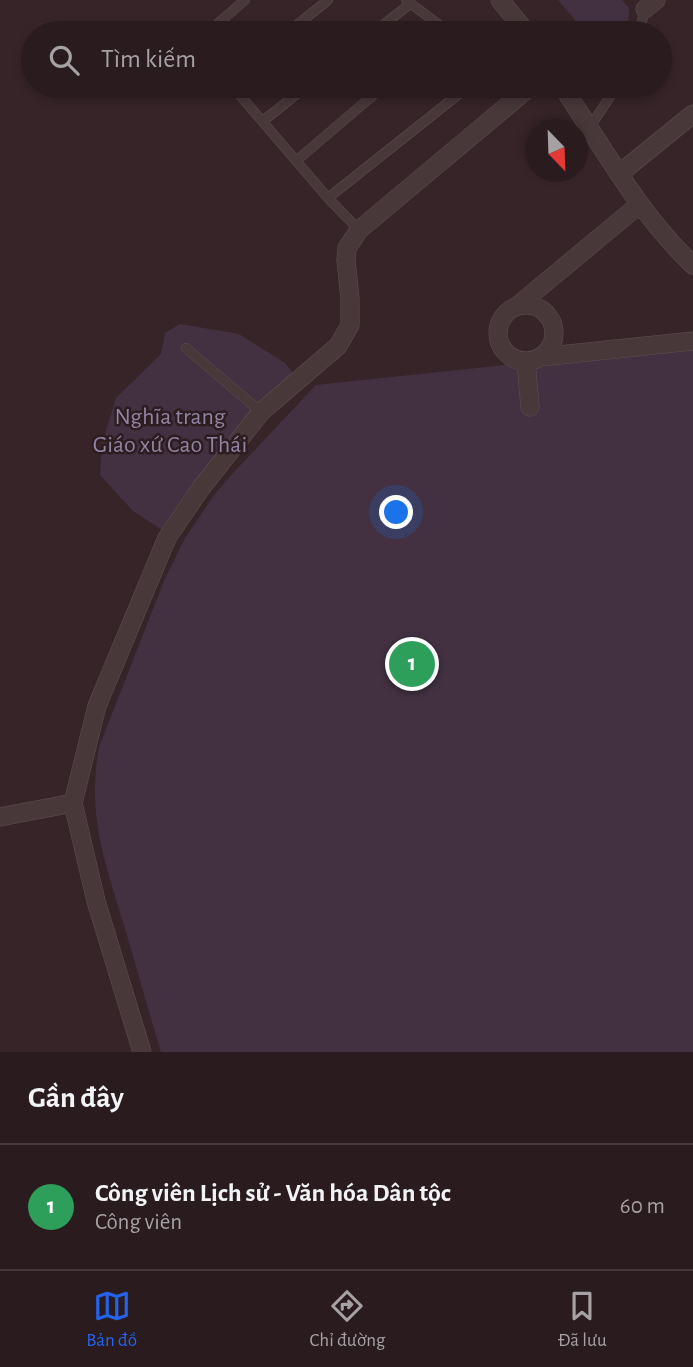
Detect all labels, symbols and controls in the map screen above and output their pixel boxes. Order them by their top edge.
search box [21,21,672,98]
icon: search [45,41,83,79]
text: Tìm kiếm [101,46,196,72]
north arrow [525,119,588,182]
park label: Nghĩa trang Giáo xứ Cao Thái [93,405,247,457]
your location [379,495,413,529]
pin: 1 [389,638,435,690]
text: Gần đây [28,1083,124,1113]
text: Công viên Lịch sử - Văn hóa Dân tộc [95,1180,451,1206]
text: 1 [47,1195,55,1218]
text: 60 m [620,1195,665,1218]
text: Công viên [95,1211,182,1234]
tab: Bản đồ [86,1287,137,1352]
tab: Chỉ đường [309,1287,385,1352]
tab: Đã lưu [558,1287,607,1352]

